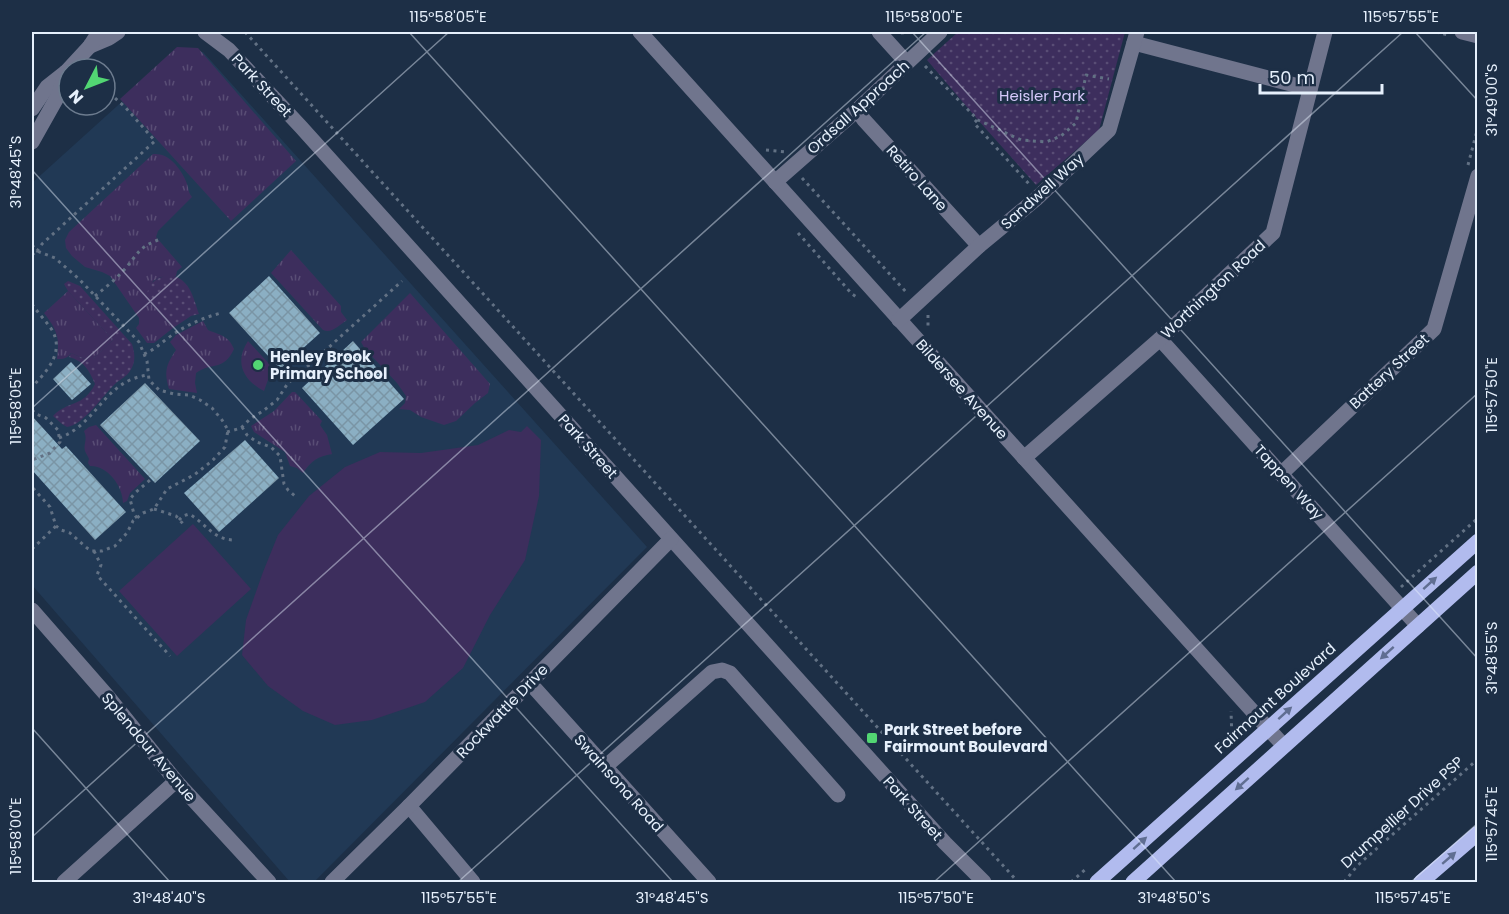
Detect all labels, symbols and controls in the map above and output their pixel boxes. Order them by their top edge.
text: 115°58'05"E [409,6,487,27]
text: 115°58'00"E [885,6,963,27]
text: 115°57'55"E [1363,6,1439,27]
street label: Park Street [227,49,297,121]
street label: Ordsall Approach [802,55,914,159]
north arrow [57,57,117,117]
scale bar [1260,57,1382,95]
text: 31°49'00"S [1481,63,1502,137]
text: 50 m [1269,65,1315,90]
text: N [64,85,89,109]
park label: Heisler Park [999,85,1085,106]
text: 31°48'45"S [5,135,26,209]
street label: Retiro Lane [882,140,952,216]
street label: Sandwell Way [996,148,1088,234]
street label: Worthington Road [1156,235,1270,343]
street label: Battery Street [1345,329,1433,413]
street label: Bildersee Avenue [911,334,1013,444]
place label: Henley Brook Primary School [270,346,387,384]
text: 115°57'50"E [1481,357,1502,433]
marker: Henley Brook Primary School [251,358,265,372]
text: 115°58'05"E [5,367,26,445]
street label: Park Street [553,409,623,483]
street label: Tappen Way [1250,440,1329,525]
one-way arrow [1422,577,1437,590]
text: 31°48'55"S [1481,621,1502,695]
street label: Fairmount Boulevard [1210,638,1340,758]
one-way arrow [1380,646,1395,659]
street label: Rockwattle Drive [452,659,552,763]
street label: Splendour Avenue [97,688,201,806]
one-way arrow [1277,707,1292,720]
place label: Park Street before Fairmount Boulevard [884,719,1048,757]
street label: Swainsona Road [569,730,669,836]
marker: Park Street before Fairmount Boulevard [865,731,879,745]
street label: Drumpellier Drive PSP [1336,751,1468,873]
street label: Park Street [878,771,948,845]
one-way arrow [1235,777,1250,790]
text: 115°57'45"E [1481,786,1502,862]
text: 115°58'00"E [5,797,26,875]
one-way arrow [1132,837,1147,850]
one-way arrow [1441,852,1456,865]
text: 31°48'40"S [132,887,206,908]
text: 115°57'55"E [421,887,497,908]
text: 31°48'45"S [635,887,709,908]
text: 115°57'50"E [898,887,974,908]
text: 31°48'50"S [1137,887,1211,908]
text: 115°57'45"E [1375,887,1451,908]

